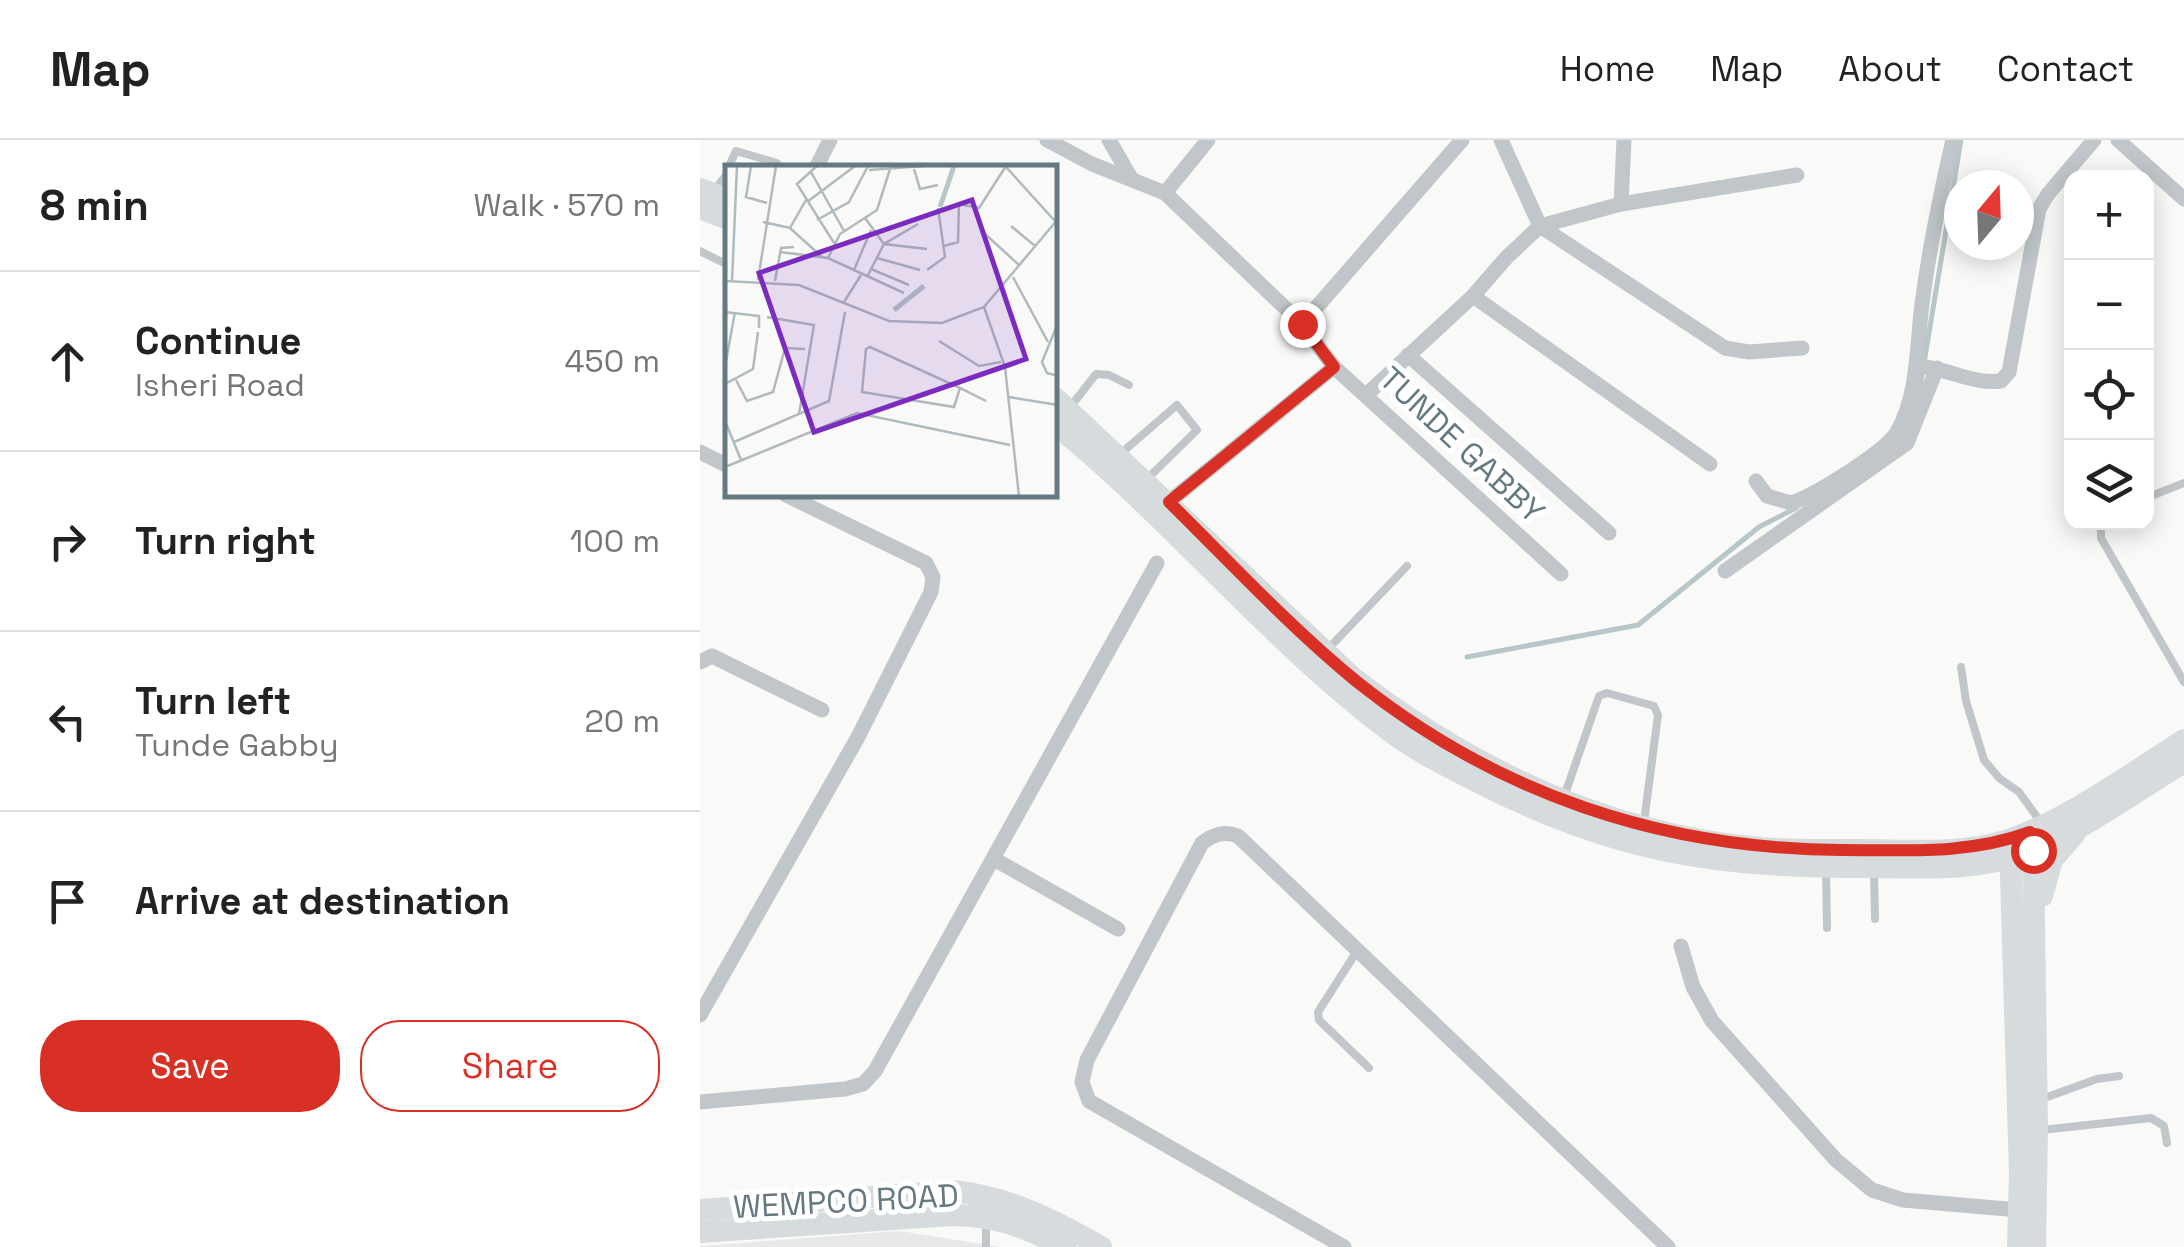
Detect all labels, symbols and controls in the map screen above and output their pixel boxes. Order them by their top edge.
text: Map [50,39,151,100]
text: Home [1560,47,1655,91]
text: Map [1710,47,1783,91]
text: About [1838,47,1942,91]
text: Contact [1997,47,2134,91]
inset map [725,165,1058,498]
north arrow [1944,170,2034,260]
map controls [2064,170,2154,530]
button: + [2064,170,2154,260]
text: 8 min [40,179,149,232]
text: Walk · 570 m [474,185,660,225]
button: − [2064,260,2154,350]
route end [1280,302,1326,348]
text: Continue [135,317,301,365]
icon: ahead [40,334,95,389]
text: 450 m [565,341,660,381]
button: locate [2064,350,2154,440]
street label: TUNDE GABBY [1371,358,1553,532]
text: Isheri Road [135,365,305,405]
button: layers [2064,440,2154,530]
icon: right [40,514,95,569]
text: Turn right [135,517,316,565]
text: 100 m [570,521,660,561]
text: Turn left [135,677,291,725]
icon: left [40,694,95,749]
text: 20 m [584,701,660,741]
text: Tunde Gabby [135,725,339,765]
route start [2011,828,2057,874]
icon: arrive [40,874,95,929]
text: Arrive at destination [135,877,510,925]
button: Save [40,1020,340,1112]
button: Share [360,1020,660,1112]
street label: WEMPCO ROAD [732,1175,960,1227]

